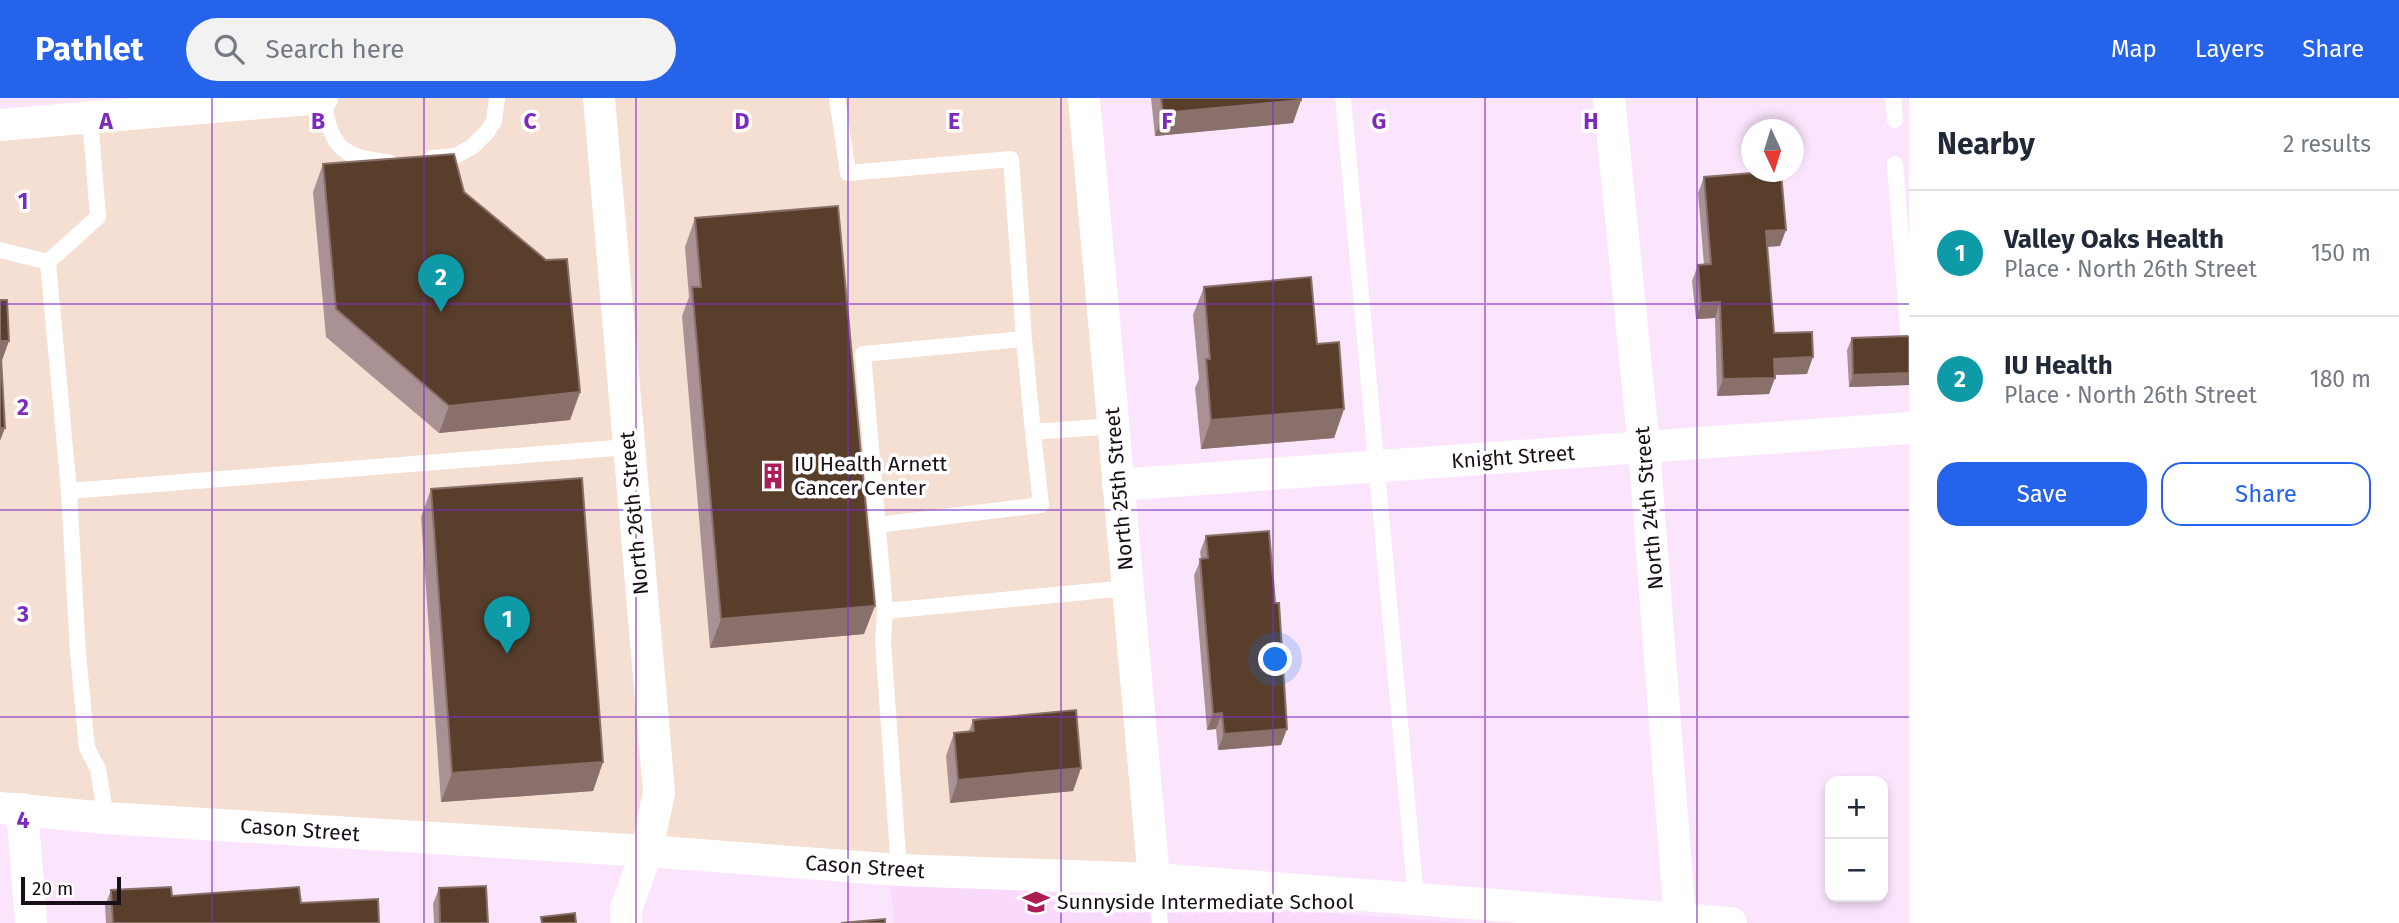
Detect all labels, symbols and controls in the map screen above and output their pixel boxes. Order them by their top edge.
search box [186,18,676,81]
text: Pathlet [35,29,144,69]
icon: search [210,30,248,68]
text: Search here [266,34,404,65]
text: Map [2111,35,2157,63]
text: Layers [2195,35,2264,63]
text: Share [2302,35,2364,63]
text: A [98,107,113,135]
text: B [311,107,325,135]
text: C [523,107,537,135]
text: D [735,107,750,135]
text: E [948,107,960,135]
text: F [1161,107,1173,135]
text: G [1372,107,1386,135]
text: H [1583,107,1599,135]
north arrow [1741,119,1804,182]
text: Nearby [1937,126,2035,162]
text: 2 results [2283,130,2371,158]
text: 1 [18,187,28,215]
text: Valley Oaks Health [2004,224,2224,255]
text: 1 [1955,239,1965,267]
text: 150 m [2311,239,2371,267]
pin: 2 [418,254,464,312]
text: Place · North 26th Street [2004,255,2257,283]
text: IU Health [2004,350,2113,381]
text: 2 [1954,365,1966,393]
text: 180 m [2310,365,2371,393]
text: Place · North 26th Street [2004,381,2257,409]
text: 2 [17,393,29,421]
street label: North 25th Street [1099,406,1139,572]
street label: North 24th Street [1629,425,1669,591]
street label: North 26th Street [614,430,654,596]
street label: Knight Street [1450,440,1576,474]
place label: IU Health Arnett Cancer Center [794,451,947,501]
building icon: IU Health Arnett Cancer Center [758,461,788,491]
button: Save [1937,462,2147,526]
button: Share [2161,462,2371,526]
pin: 1 [484,596,530,654]
text: 3 [16,600,29,628]
your location [1258,642,1292,676]
map controls [1825,776,1888,902]
button: + [1825,776,1888,839]
text: 4 [17,806,30,834]
street label: Cason Street [239,813,361,847]
button: − [1825,839,1888,902]
street label: Cason Street [804,850,926,884]
scale bar [21,874,121,906]
text: 20 m [32,877,73,900]
school or university icon: Sunnyside Intermediate School [1021,887,1051,917]
place label: Sunnyside Intermediate School [1057,889,1354,915]

